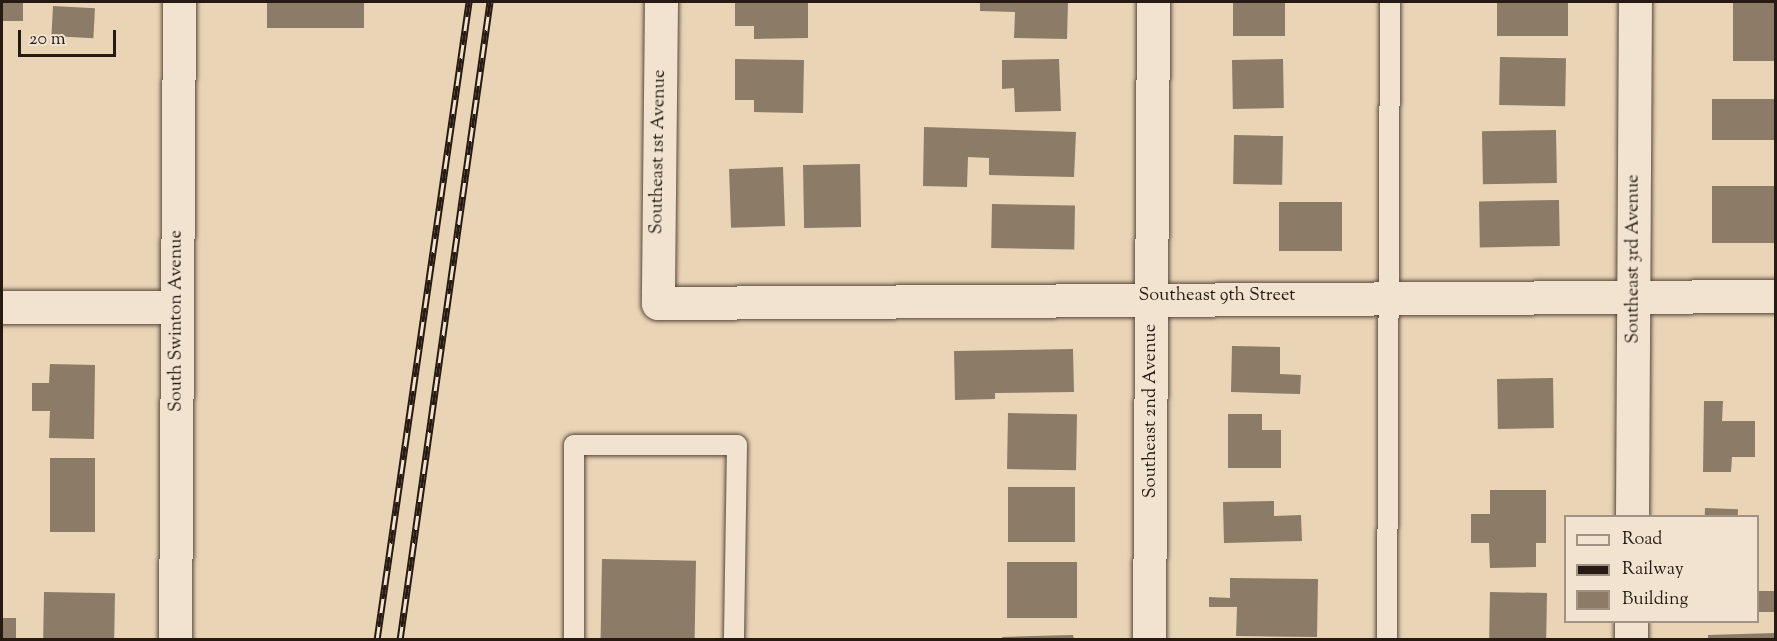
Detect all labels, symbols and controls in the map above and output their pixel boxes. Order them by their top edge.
scale bar [21,18,118,56]
text: 20 m [29,27,66,53]
street label: Southeast 1st Avenue [647,70,671,234]
street label: Southeast 3rd Avenue [1623,174,1645,344]
street label: South Swinton Avenue [166,230,188,412]
street label: Southeast 9th Street [1139,285,1295,307]
street label: Southeast 2nd Avenue [1140,324,1162,498]
legend [1564,515,1759,623]
text: Road [1622,527,1662,553]
text: Railway [1622,557,1684,583]
text: Building [1622,587,1688,613]

